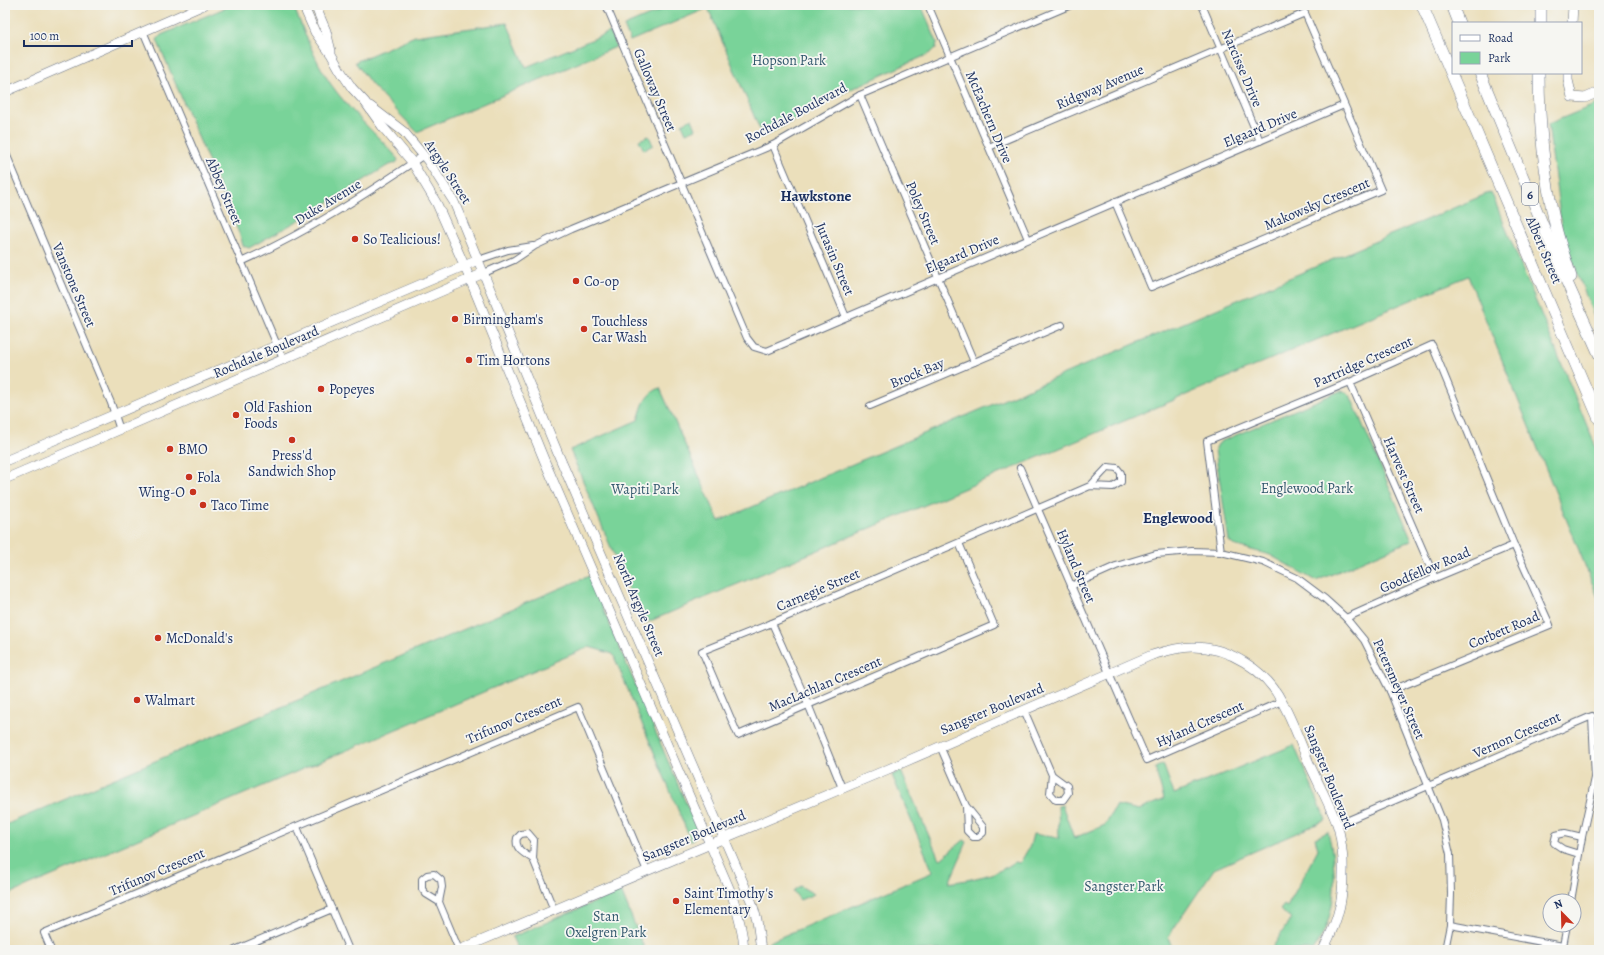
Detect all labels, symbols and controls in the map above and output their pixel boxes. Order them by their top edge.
scale bar [24,22,132,48]
legend [1452,22,1582,74]
street label: Narcisse Drive [1217,26,1267,110]
text: 100 m [30,28,59,44]
text: Road [1488,30,1514,46]
street label: Galloway Street [629,45,681,135]
text: Park [1488,50,1511,66]
park label: Hopson Park [752,51,826,70]
street label: Ridgway Avenue [1053,60,1147,114]
street label: McEachern Drive [961,68,1017,166]
street label: Rochdale Boulevard [742,78,851,148]
street label: Elgaard Drive [1220,104,1300,152]
street label: Argyle Street [419,135,476,208]
street label: Abbey Street [201,153,247,228]
street label: Makowsky Crescent [1261,173,1373,235]
street label: Duke Avenue [291,175,365,229]
street label: Poley Street [901,178,945,248]
road number: 6 [1522,183,1538,205]
district label: Hawkstone [780,186,852,206]
street label: Albert Street [1521,212,1567,287]
street label: Jurasin Street [811,219,859,299]
place label: So Tealicious! [363,230,441,249]
street label: Elgaard Drive [922,230,1002,278]
marker: So Tealicious! [350,234,360,244]
street label: Vanstone Street [47,239,100,330]
place label: Co-op [584,272,619,291]
marker: Co-op [571,276,581,286]
place label: Birmingham's [463,310,543,329]
place label: Touchless Car Wash [592,312,648,347]
marker: Birmingham's [450,314,460,324]
street label: Rochdale Boulevard [210,321,322,383]
marker: Touchless Car Wash [579,324,589,334]
street label: Partridge Crescent [1310,331,1416,392]
place label: Tim Hortons [477,351,550,370]
street label: Brock Bay [887,353,948,393]
marker: Tim Hortons [464,355,474,365]
place label: Popeyes [329,380,375,399]
marker: Popeyes [316,384,326,394]
place label: Old Fashion Foods [244,398,313,433]
marker: Old Fashion Foods [231,410,241,420]
street label: Harvest Street [1379,434,1430,517]
marker: Press'd Sandwich Shop [287,435,297,445]
place label: BMO [178,440,208,459]
marker: BMO [165,444,175,454]
place label: Press'd Sandwich Shop [248,446,336,481]
place label: Fola [197,468,221,487]
marker: Fola [184,472,194,482]
park label: Englewood Park [1261,479,1353,498]
park label: Wapiti Park [610,480,679,499]
place label: Wing-O [138,483,185,502]
marker: Wing-O [188,487,198,497]
place label: Taco Time [211,496,269,515]
marker: Taco Time [198,500,208,510]
district label: Englewood [1143,508,1214,528]
street label: Hyland Street [1052,526,1100,606]
street label: Goodfellow Road [1377,542,1474,598]
street label: North Argyle Street [609,550,669,660]
street label: Carnegie Street [773,564,863,616]
street label: Corbett Road [1466,606,1543,653]
place label: McDonald's [166,629,233,648]
marker: McDonald's [153,633,163,643]
street label: Petersmeyer Street [1368,636,1430,743]
street label: MacLachlan Crescent [766,651,885,716]
street label: Sangster Boulevard [937,678,1047,739]
place label: Walmart [144,691,195,710]
street label: Trifunov Crescent [463,691,565,749]
marker: Walmart [132,695,142,705]
street label: Hyland Crescent [1153,696,1247,752]
street label: Vernon Crescent [1469,707,1564,763]
street label: Sangster Boulevard [1299,722,1359,832]
street label: Sangster Boulevard [639,805,749,866]
street label: Trifunov Crescent [106,843,208,901]
park label: Sangster Park [1084,877,1164,896]
place label: Saint Timothy's Elementary [684,884,773,919]
north arrow [1542,893,1582,933]
marker: Saint Timothy's Elementary [671,896,681,906]
text: N [1552,896,1565,913]
park label: Stan Oxelgren Park [566,907,647,942]

